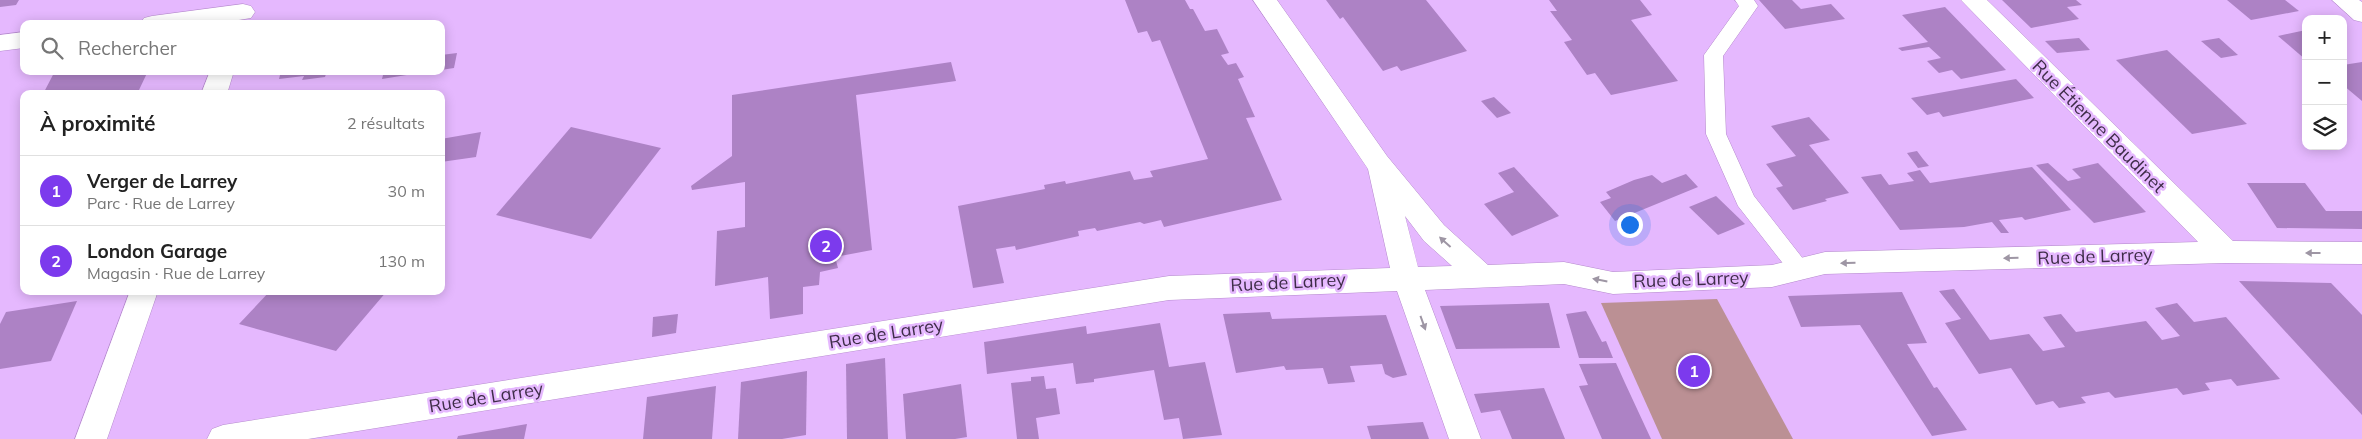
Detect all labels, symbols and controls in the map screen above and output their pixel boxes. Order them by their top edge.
map controls [2302,15,2347,150]
button: + [2302,15,2347,60]
search box [20,20,445,75]
icon: search [38,34,66,62]
text: Rechercher [78,36,177,60]
street label: Rue Étienne Baudinet [2028,55,2170,197]
button: − [2302,60,2347,105]
button: layers [2302,105,2347,150]
text: À proximité [40,110,156,136]
text: 2 résultats [347,113,425,133]
text: Verger de Larrey [87,169,237,193]
text: 1 [51,181,61,201]
text: 30 m [388,181,425,201]
text: Parc · Rue de Larrey [87,193,235,213]
your location [1617,212,1643,238]
pin: 2 [810,227,842,265]
one-way arrow [1440,236,1452,248]
text: London Garage [87,239,227,263]
street label: Rue de Larrey [2037,242,2154,270]
one-way arrow [2305,249,2321,257]
text: 2 [51,251,61,271]
text: 130 m [378,251,425,271]
one-way arrow [2003,254,2019,262]
one-way arrow [1840,259,1856,267]
text: Magasin · Rue de Larrey [87,263,265,283]
street label: Rue de Larrey [1633,265,1750,293]
street label: Rue de Larrey [1230,267,1347,297]
one-way arrow [1593,276,1608,284]
street label: Rue de Larrey [827,313,945,353]
one-way arrow [1419,316,1427,331]
pin: 1 [1678,352,1710,390]
street label: Rue de Larrey [427,377,545,417]

